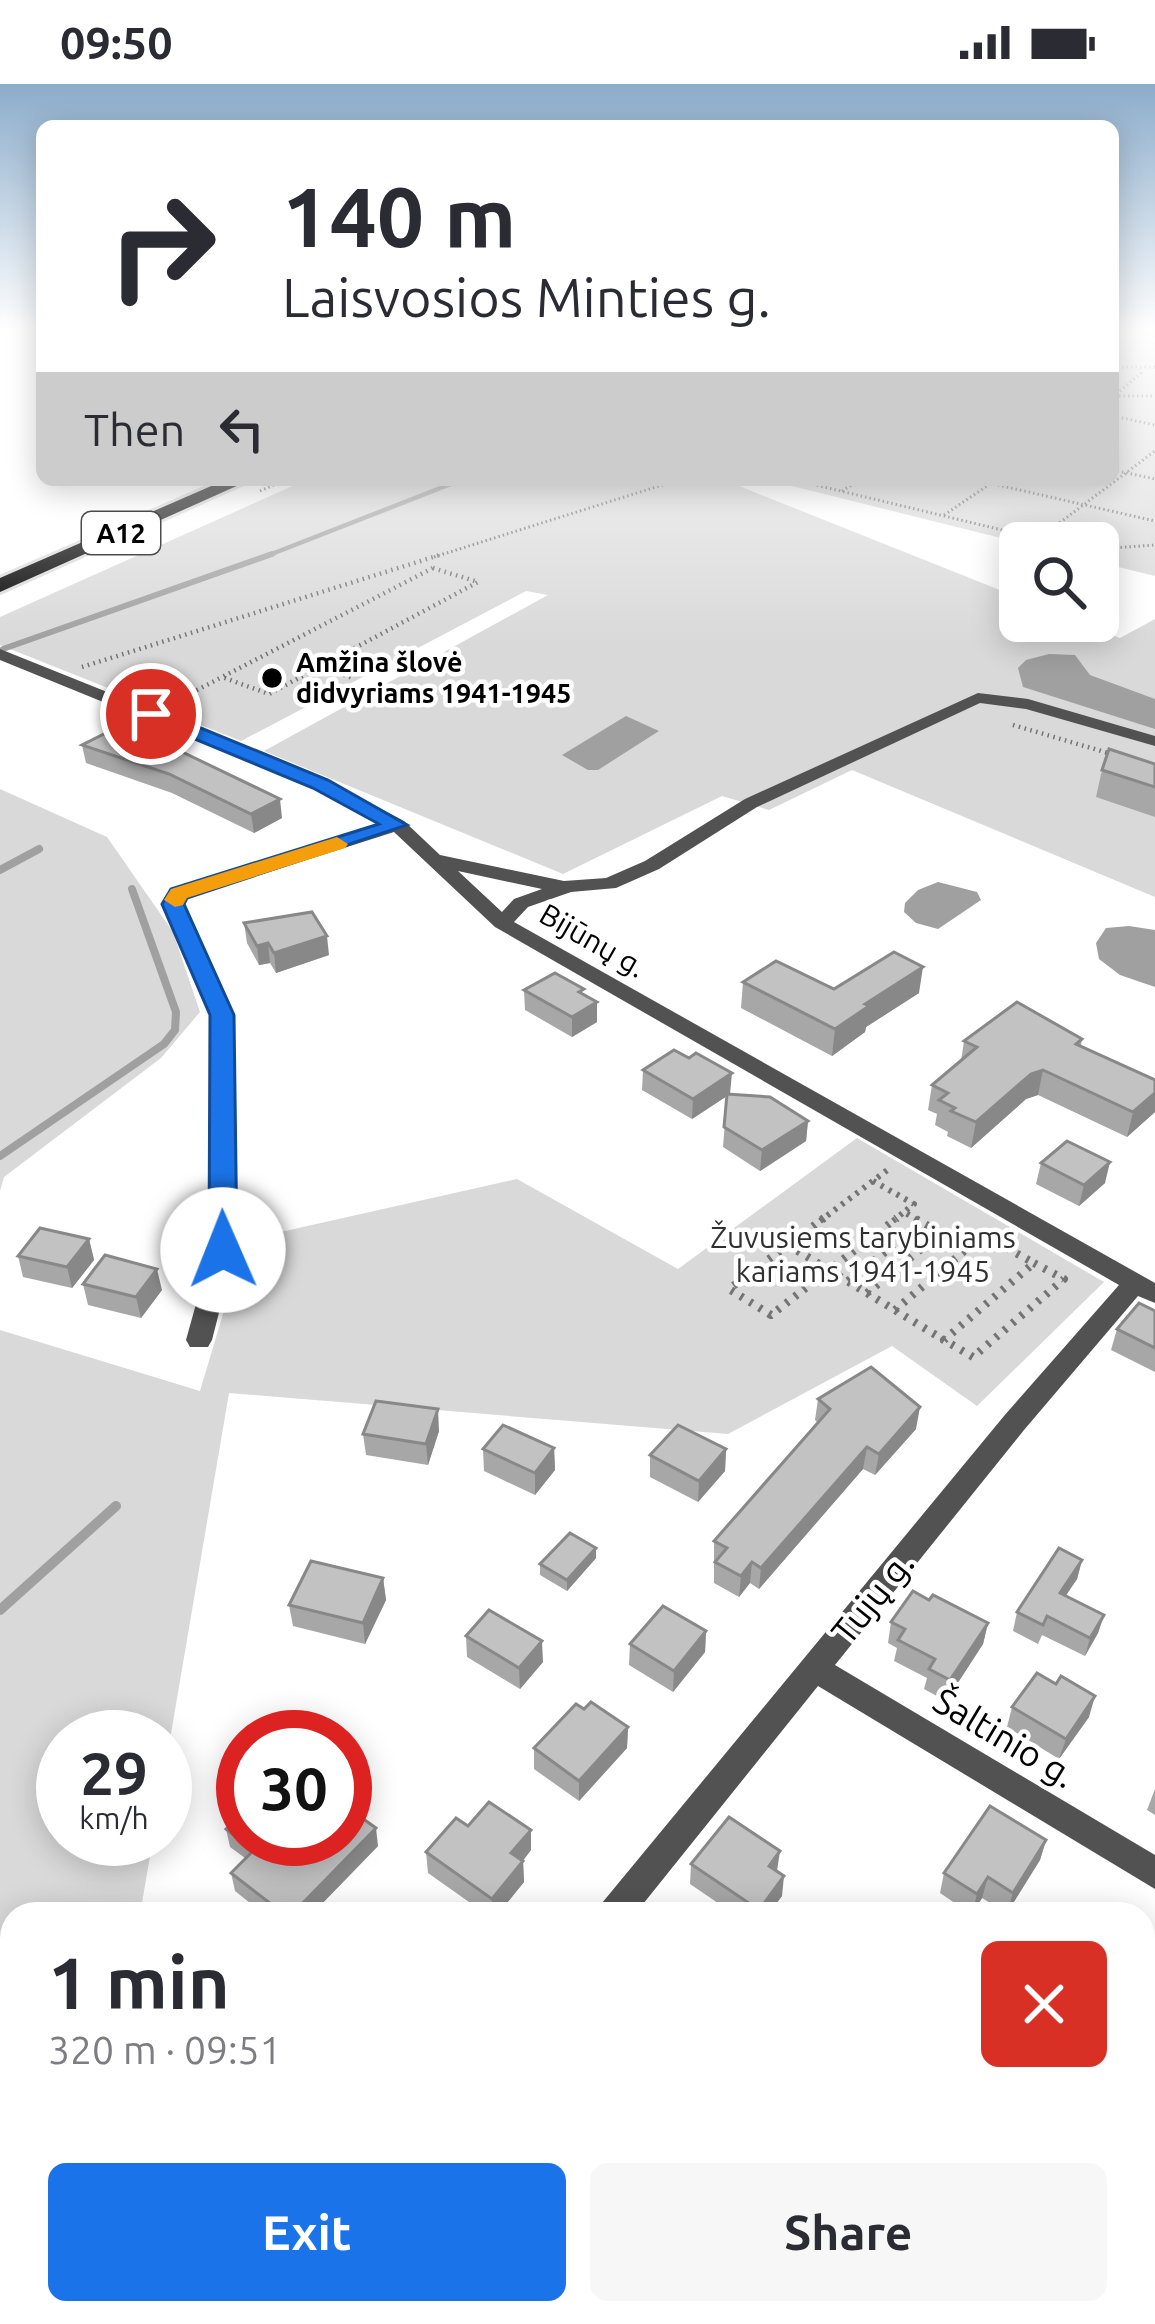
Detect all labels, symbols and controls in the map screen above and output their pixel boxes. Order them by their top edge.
text: 09:50 [60,17,173,68]
icon: right [84,168,240,324]
text: 140 m [282,169,516,263]
text: Laisvosios Minties g. [282,267,771,327]
icon: left [209,396,275,462]
text: Then [84,404,185,455]
road number: A12 [82,512,160,554]
map controls [999,522,1119,642]
button: search [999,522,1119,642]
place label: Amžina šlovė didvyriams 1941-1945 [296,647,572,708]
pin [100,663,202,765]
marker: Amžina šlovė didvyriams 1941-1945 [259,665,285,691]
icon: arrive [118,681,184,747]
street label: Bijūnų g. [534,896,652,984]
position arrow [160,1187,286,1313]
park label: Žuvusiems tarybiniams kariams 1941-1945 [710,1220,1016,1288]
street label: Tujų g. [823,1543,921,1651]
street label: Šaltinio g. [927,1679,1083,1795]
speed limit sign: 30 [216,1710,372,1866]
text: 29 [80,1739,148,1806]
text: km/h [79,1801,149,1835]
button: close [981,1941,1107,2067]
text: 1 min [48,1942,230,2023]
text: 320 m · 09:51 [48,2028,282,2071]
button: Exit [48,2163,566,2301]
button: Share [590,2163,1107,2301]

